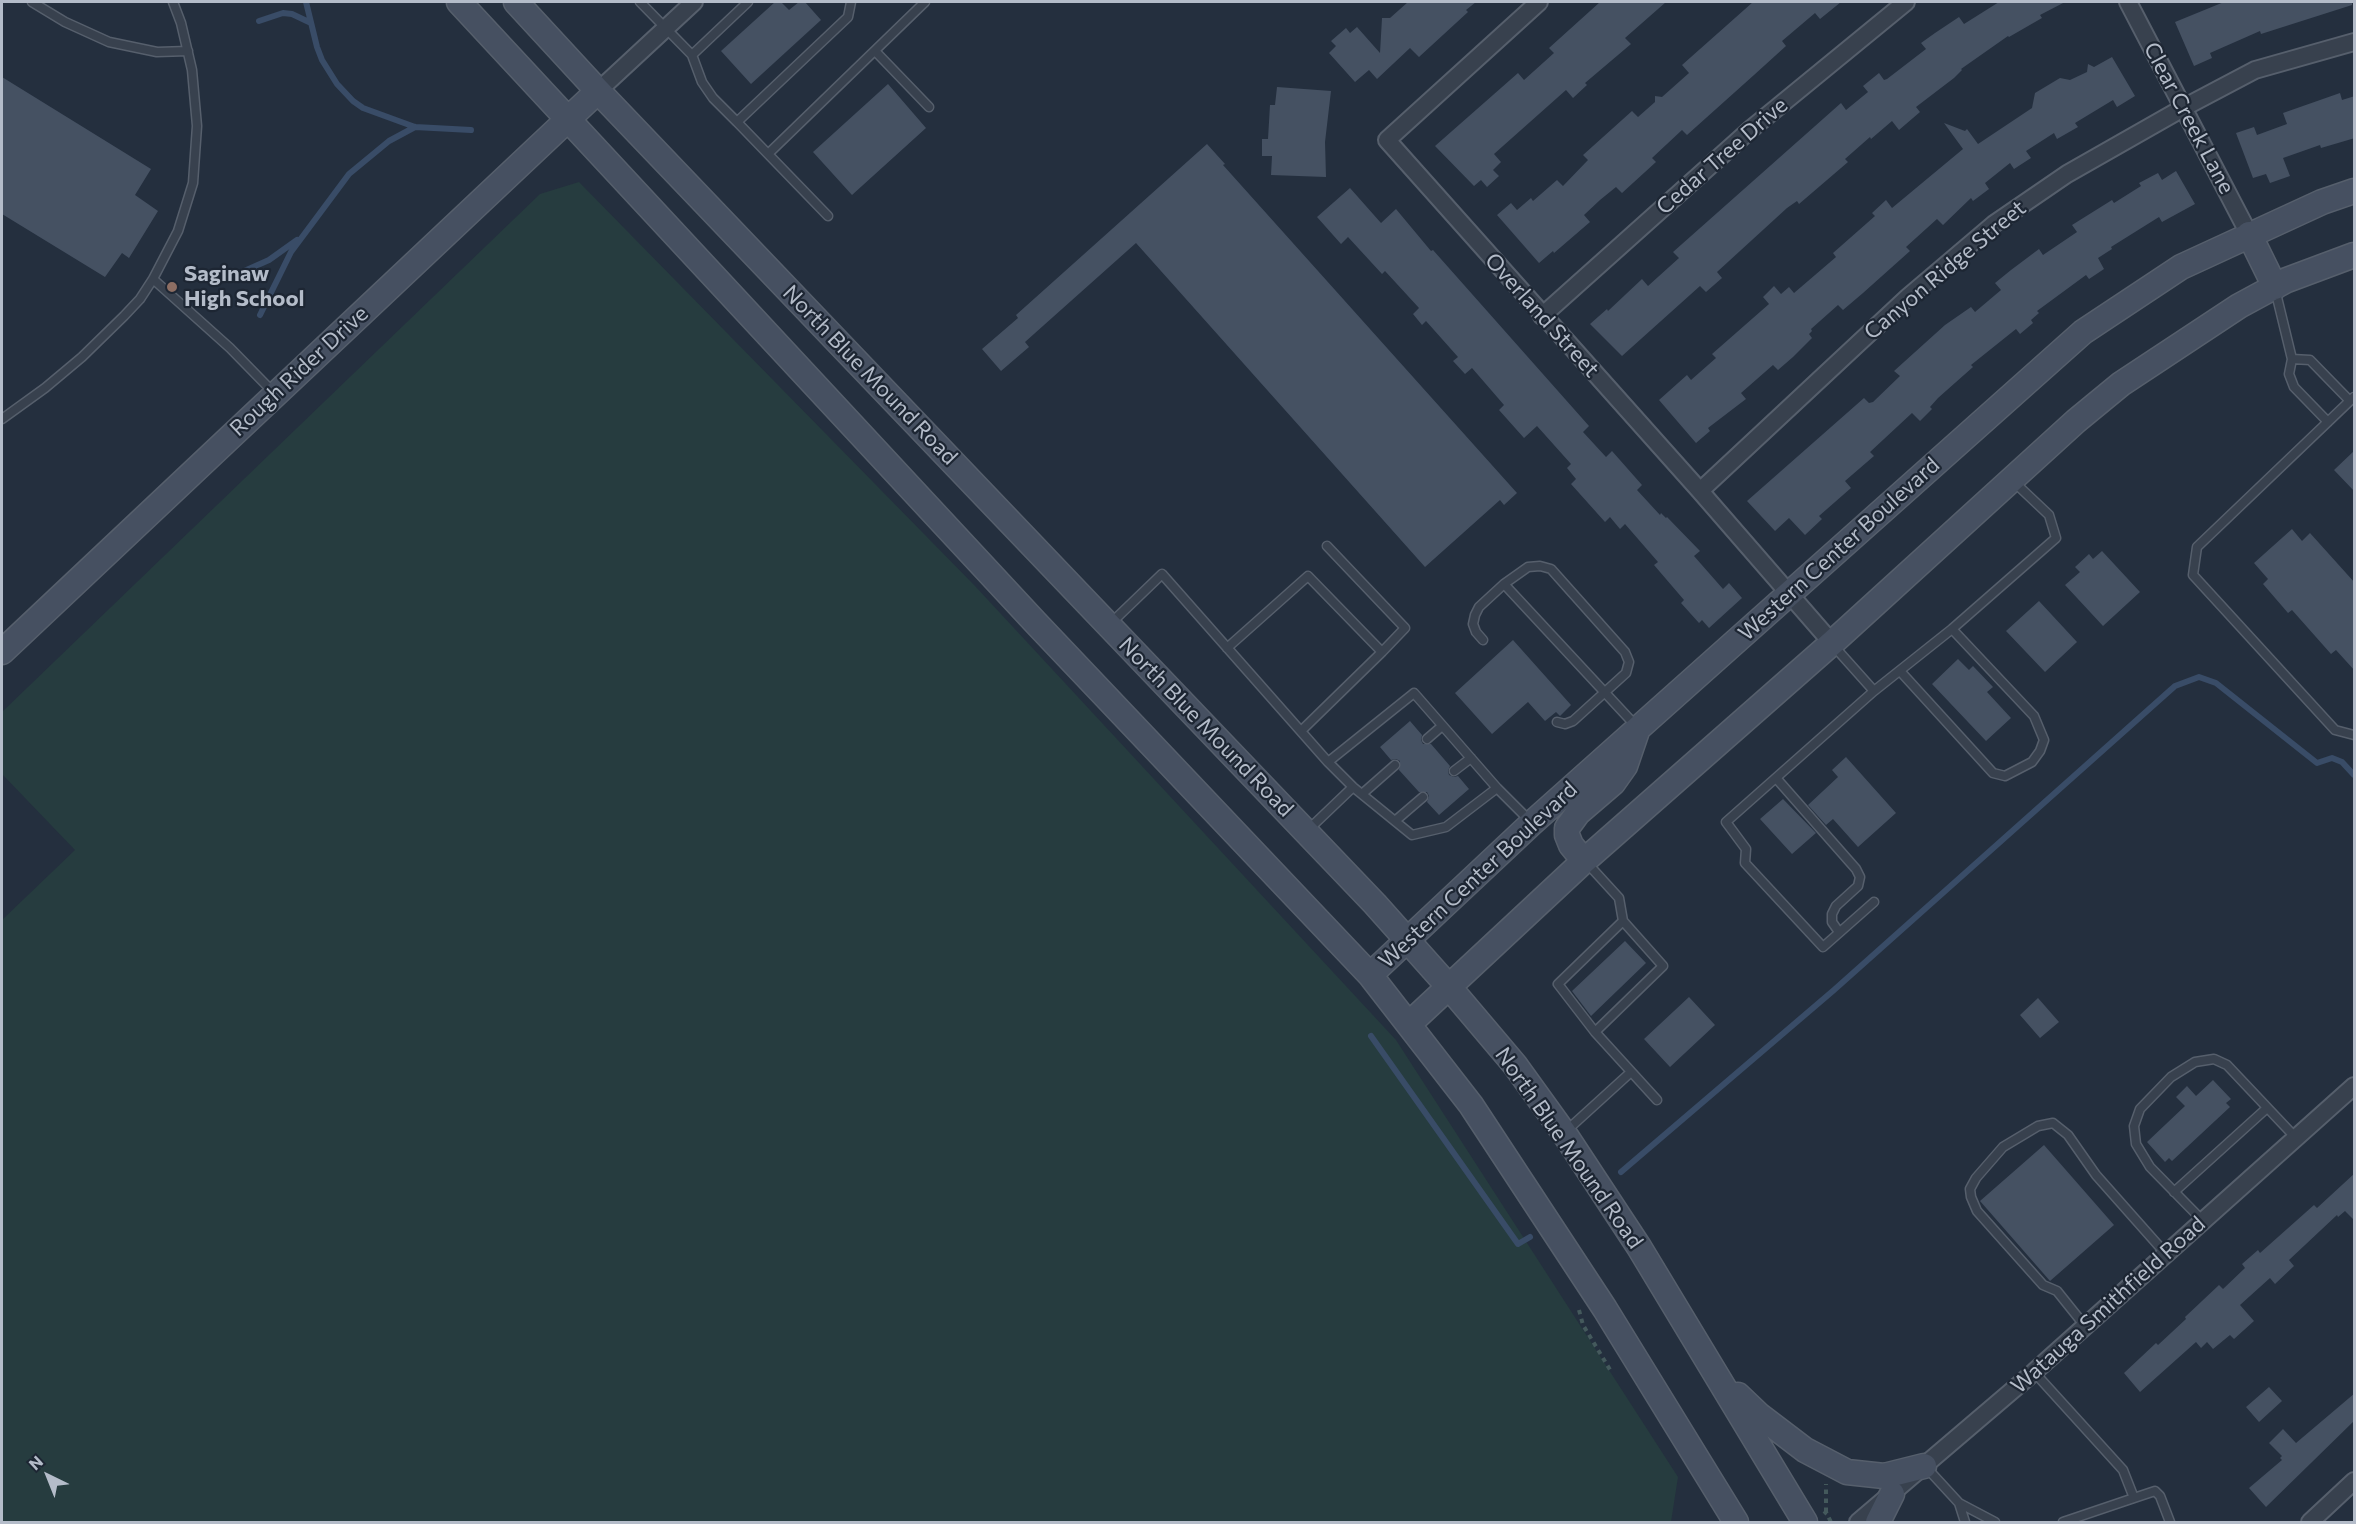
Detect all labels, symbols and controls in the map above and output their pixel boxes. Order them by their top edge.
street label: Clear Creek Lane [2138,38,2240,198]
street label: Cedar Tree Drive [1651,92,1793,220]
street label: Canyon Ridge Street [1859,195,2031,345]
street label: Overland Street [1479,247,1605,383]
place label: Saginaw High School [184,261,305,312]
marker: Saginaw High School [165,280,179,294]
street label: North Blue Mound Road [777,280,963,470]
street label: Rough Rider Drive [225,300,373,442]
street label: Western Center Boulevard [1733,452,1945,646]
street label: North Blue Mound Road [1113,632,1299,822]
street label: Western Center Boulevard [1373,776,1583,974]
street label: North Blue Mound Road [1489,1042,1649,1254]
street label: Watauga Smithfield Road [2005,1211,2211,1399]
north arrow [18,1446,78,1506]
text: N [25,1451,46,1474]

